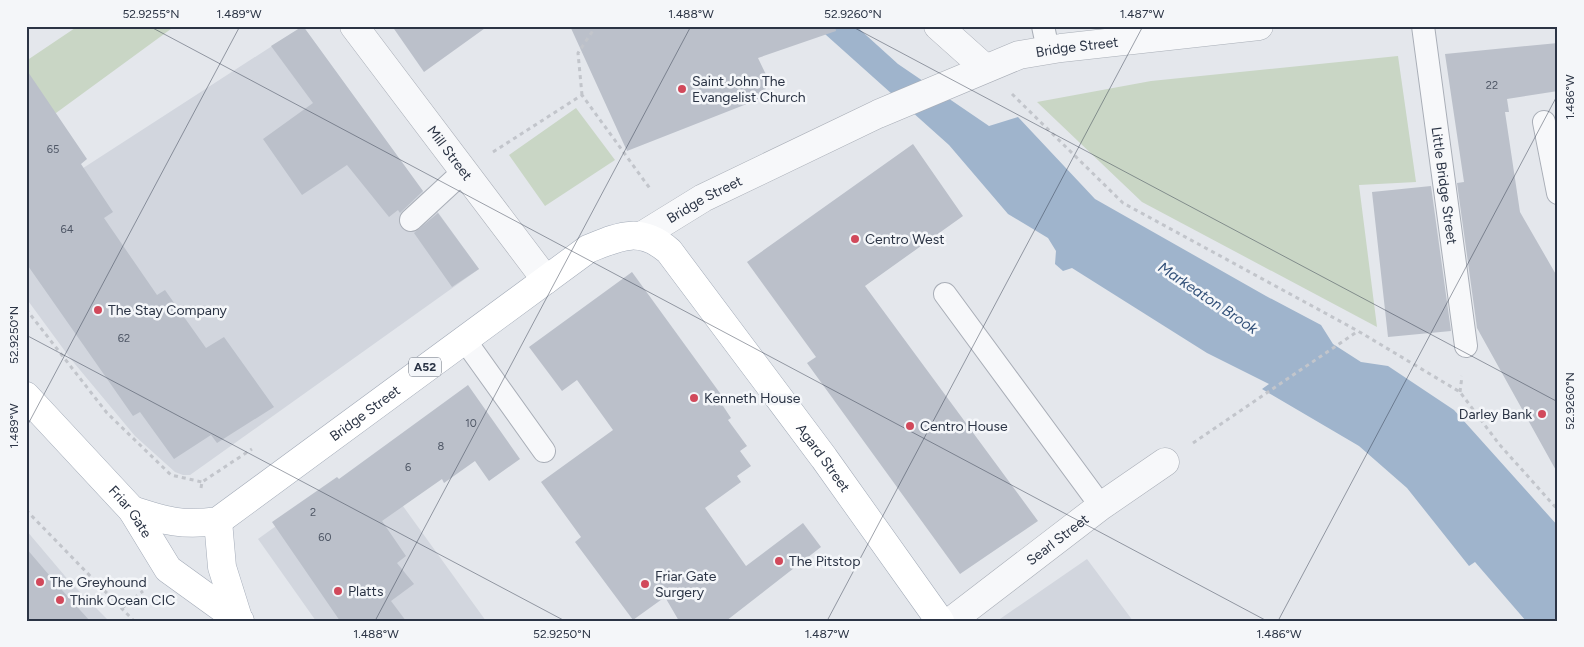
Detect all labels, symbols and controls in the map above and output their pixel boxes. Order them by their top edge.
text: 52.9255°N [122,7,180,21]
text: 1.489°W [216,7,262,21]
text: 1.488°W [668,7,714,21]
text: 52.9260°N [824,7,882,21]
text: 1.487°W [1120,7,1165,21]
street label: Bridge Street [1034,34,1119,61]
place label: Saint John The Evangelist Church [692,73,806,106]
text: 1.486°W [1563,74,1577,120]
house number: 22 [1486,79,1498,92]
marker: Saint John The Evangelist Church [676,83,688,95]
street label: Mill Street [423,122,476,184]
street label: Little Bridge Street [1428,126,1460,246]
house number: 65 [47,143,59,156]
street label: Bridge Street [664,173,745,227]
house number: 64 [60,223,74,236]
place label: Centro West [865,231,944,248]
marker: Centro West [849,233,861,245]
water label: Markeaton Brook [1155,258,1262,338]
place label: The Stay Company [108,302,228,319]
marker: The Stay Company [92,304,104,316]
text: 52.9250°N [7,306,21,364]
house number: 62 [118,332,130,345]
road number: A52 [409,358,441,377]
text: 52.9260°N [1563,372,1577,430]
street label: Bridge Street [327,382,404,445]
place label: Kenneth House [704,390,801,407]
marker: Kenneth House [688,392,700,404]
text: 1.489°W [7,403,21,449]
place label: Darley Bank [1459,406,1532,423]
marker: Darley Bank [1536,408,1548,420]
house number: 10 [465,417,477,430]
place label: Centro House [920,418,1008,435]
street label: Agard Street [792,420,853,495]
marker: Centro House [904,420,916,432]
house number: 8 [438,440,445,453]
house number: 6 [405,461,411,474]
street label: Friar Gate [105,482,155,542]
house number: 2 [310,506,316,519]
street label: Searl Street [1023,511,1092,569]
house number: 60 [318,531,332,544]
place label: The Pitstop [789,553,860,570]
marker: The Pitstop [773,555,785,567]
place label: Friar Gate Surgery [655,568,717,601]
place label: The Greyhound [50,574,147,591]
marker: The Greyhound [34,576,46,588]
marker: Friar Gate Surgery [639,578,651,590]
place label: Platts [348,583,383,600]
marker: Platts [332,585,344,597]
place label: Think Ocean CIC [70,592,175,609]
marker: Think Ocean CIC [54,594,66,606]
text: 1.488°W [353,627,399,641]
text: 52.9250°N [533,627,591,641]
text: 1.487°W [805,627,850,641]
text: 1.486°W [1256,627,1302,641]

